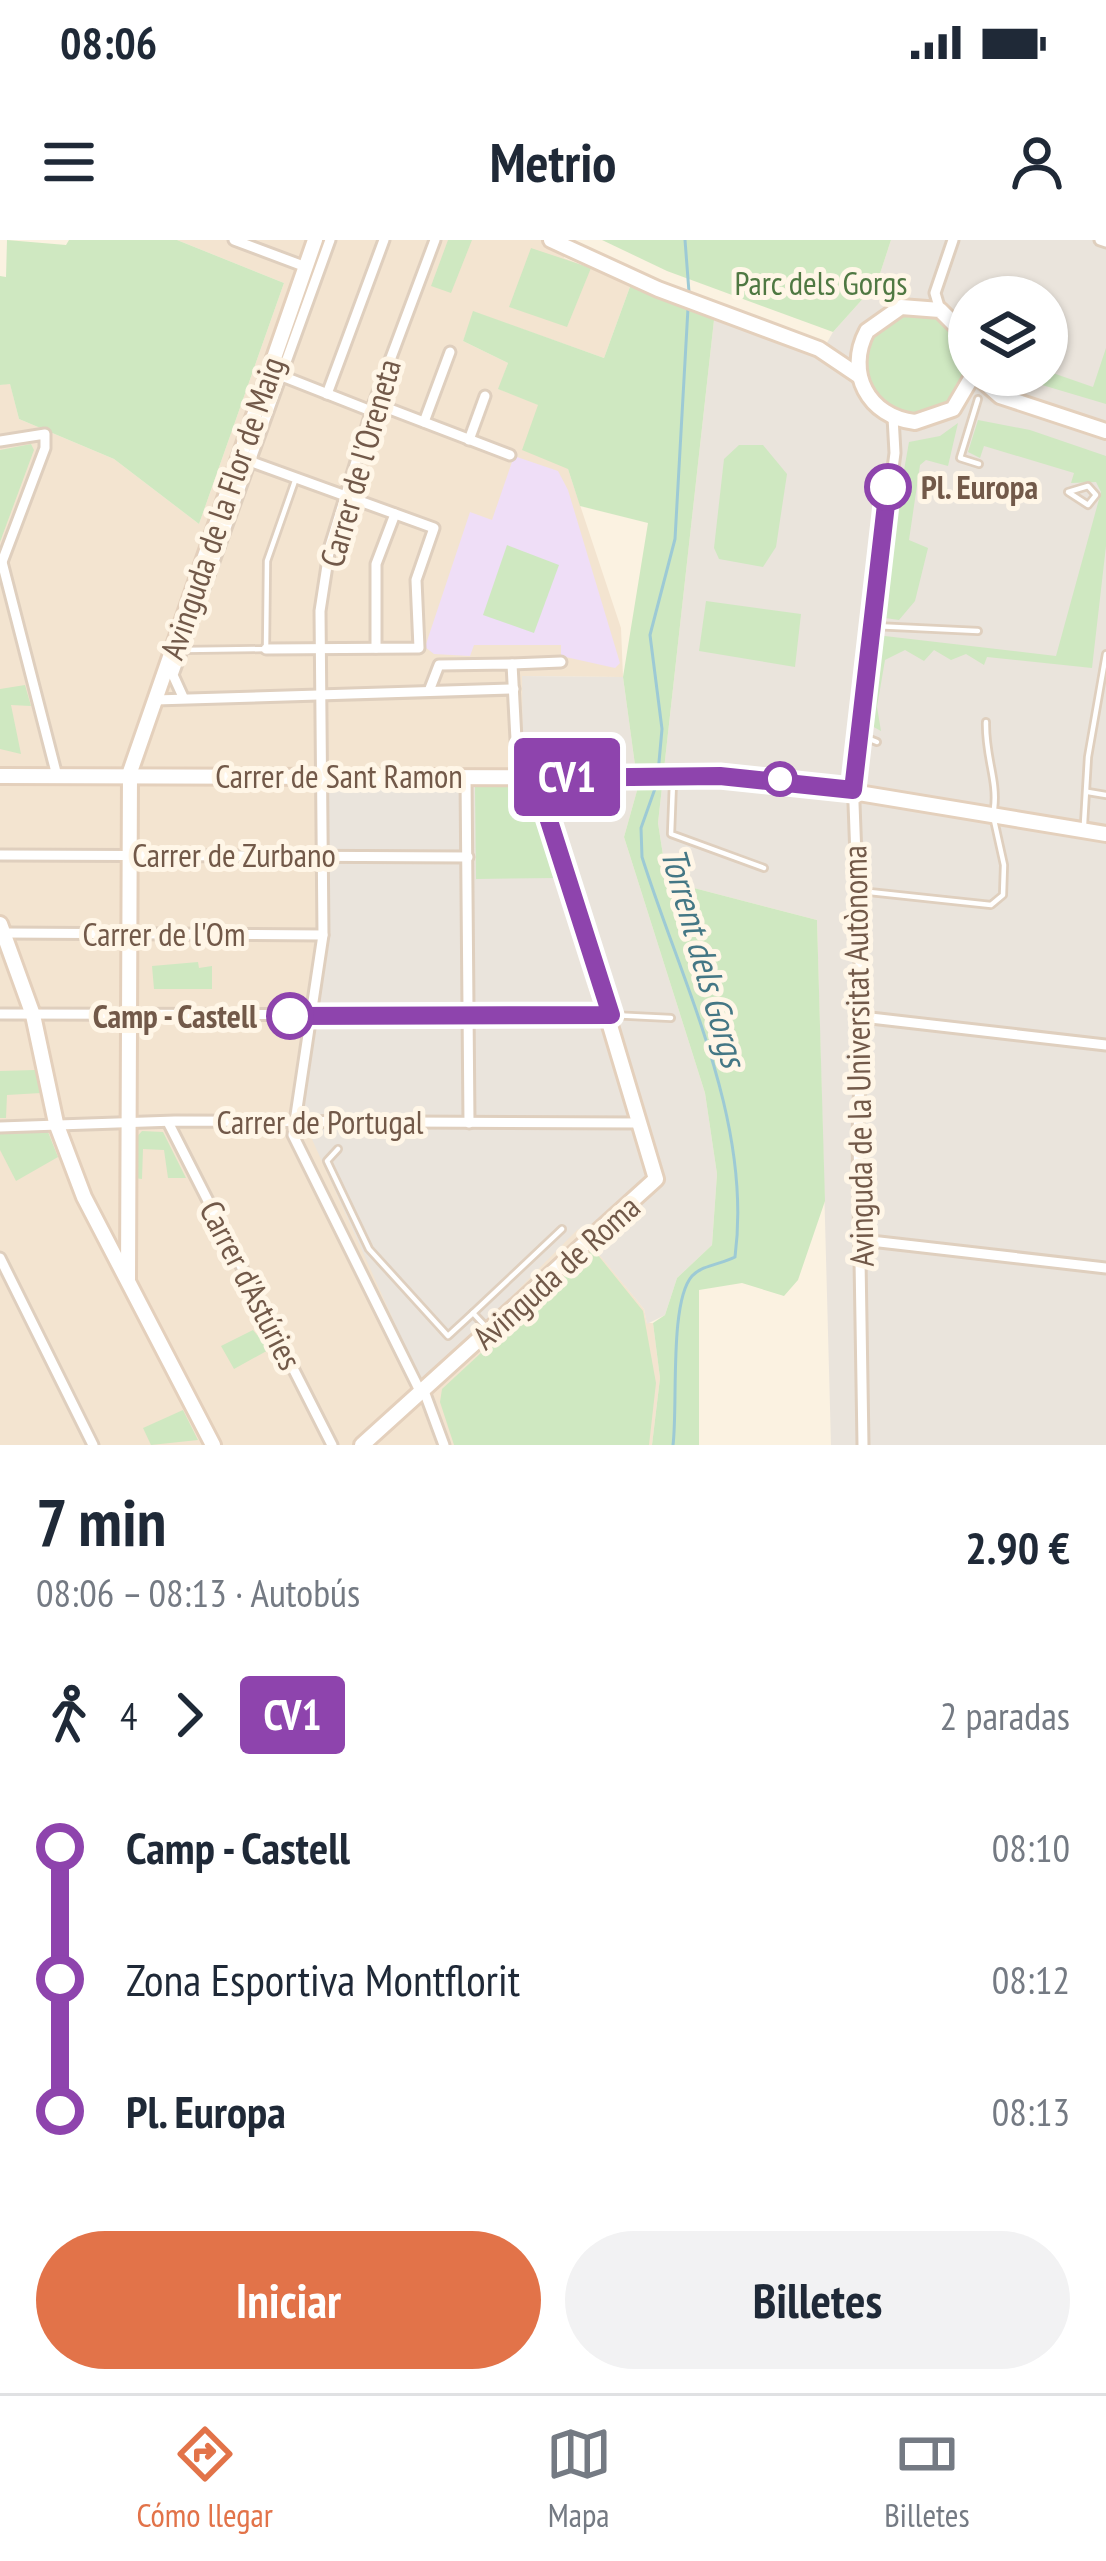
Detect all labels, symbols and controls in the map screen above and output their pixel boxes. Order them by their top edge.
text: 08:06 [60,13,157,71]
text: Metrio [490,127,616,197]
icon: menu [36,129,102,195]
icon: person [1004,129,1070,195]
park label: Parc dels Gorgs [734,261,908,304]
map controls [948,276,1068,396]
button: layers [948,276,1068,396]
street label: Avinguda de la Flor de Maig [150,351,293,665]
street label: Carrer de l'Oreneta [309,354,410,572]
marker: Pl. Europa [866,465,910,509]
place label: Pl. Europa [921,465,1038,508]
line badge: CV1 [498,738,636,816]
text: CV1 [538,749,596,804]
street label: Carrer de Sant Ramon [215,754,463,797]
unlabelled marker [764,763,796,795]
street label: Carrer de Zurbano [132,833,336,876]
water label: Torrent dels Gorgs [651,842,759,1075]
street label: Avinguda de la Universitat Autònoma [832,845,883,1267]
street label: Carrer de l'Om [83,912,245,955]
place label: Camp - Castell [93,994,258,1037]
marker: Camp - Castell [268,994,312,1038]
street label: Carrer de Portugal [216,1100,424,1143]
street label: Avinguda de Roma [463,1185,648,1358]
street label: Carrer d'Astúries [191,1193,312,1376]
text: 7 min [36,1479,166,1564]
text: 2.90 € [965,1518,1070,1576]
text: 08:06 – 08:13 · Autobús [36,1567,360,1618]
icon: walk [36,1682,102,1748]
icon: forward [156,1682,222,1748]
text: CV1 [264,1687,321,1742]
text: 4 [120,1690,138,1741]
text: 2 paradas [940,1690,1070,1741]
text: Camp - Castell [126,1818,350,1876]
text: 08:10 [992,1822,1070,1873]
text: Zona Esportiva Montflorit [126,1950,520,2008]
text: 08:12 [992,1954,1070,2005]
text: Pl. Europa [126,2082,286,2140]
text: 08:13 [992,2086,1070,2137]
button: Iniciar [36,2231,541,2369]
button: Billetes [565,2231,1070,2369]
tab: Cómo llegar [136,2421,273,2536]
tab: Mapa [546,2421,612,2536]
tab: Billetes [884,2421,970,2536]

